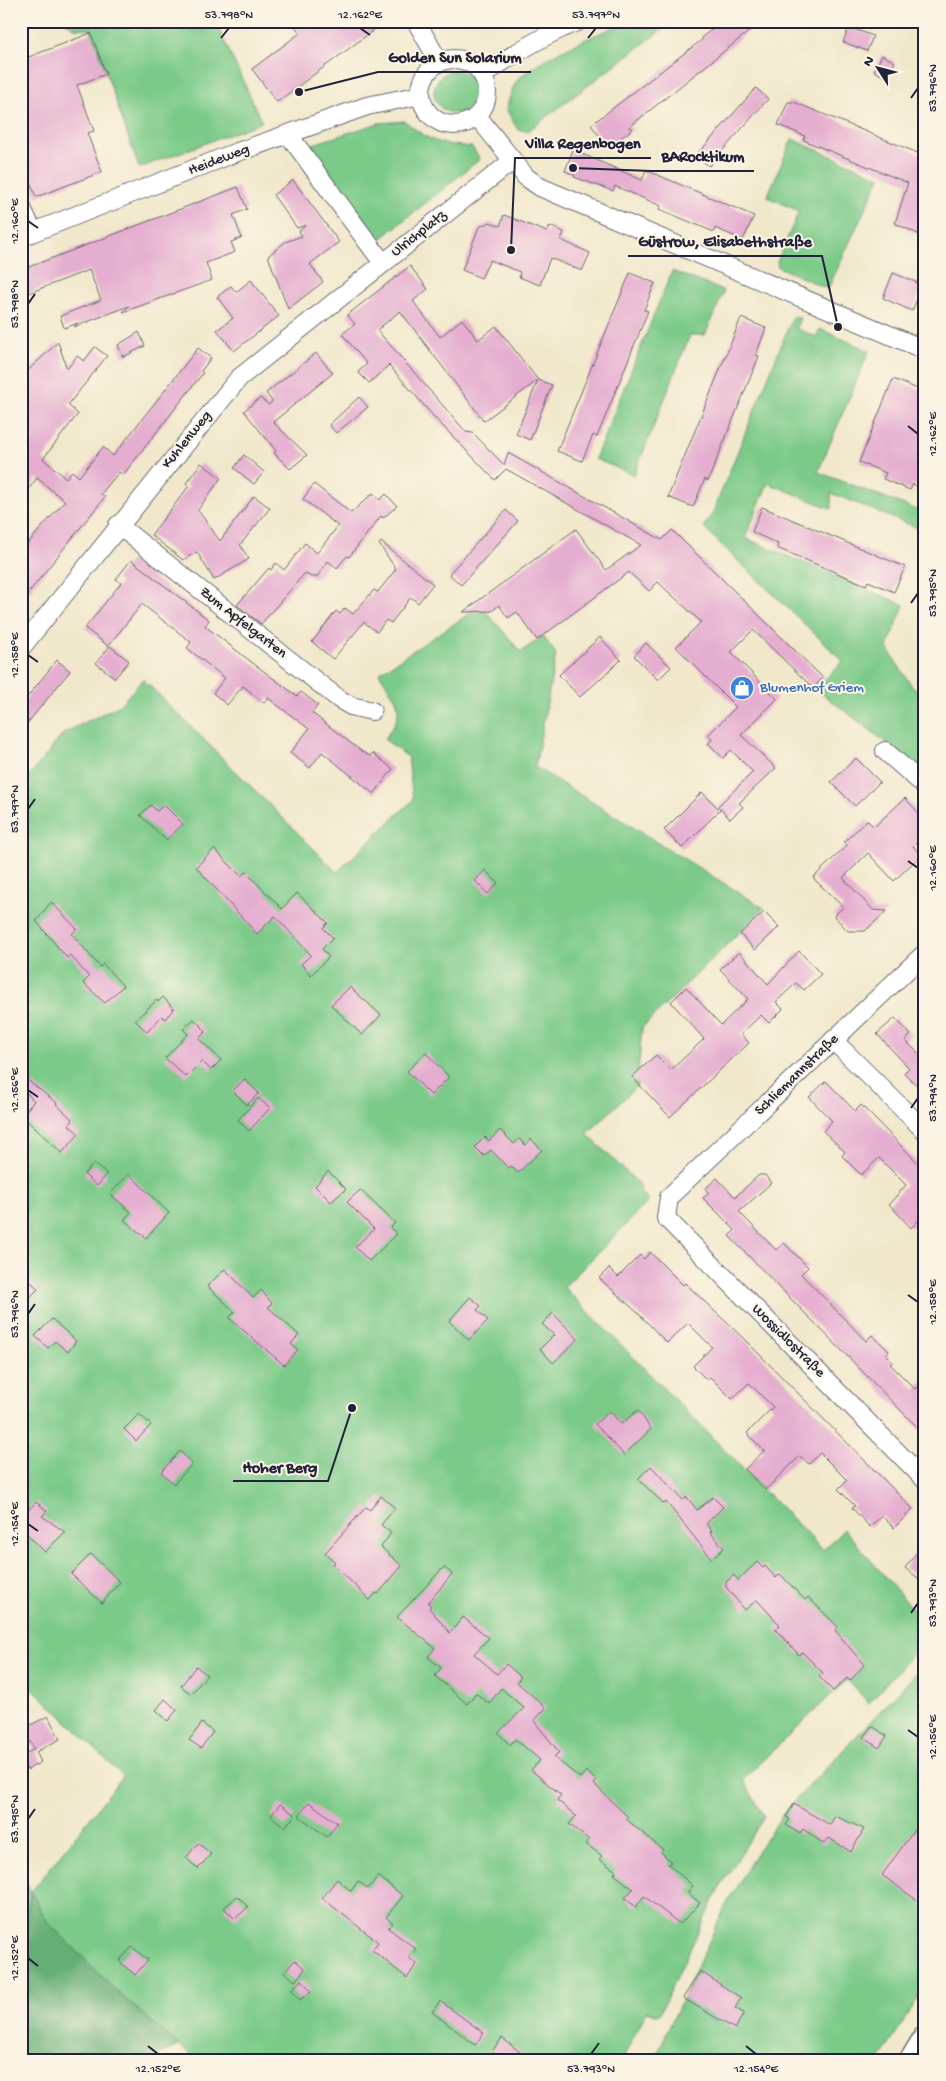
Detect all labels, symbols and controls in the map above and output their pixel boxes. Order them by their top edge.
text: 53.798°N [205,9,253,23]
text: 12.162°E [337,9,383,23]
text: 53.797°N [572,9,620,23]
callout: Golden Sun Solarium [378,41,531,72]
north arrow [854,42,904,92]
text: Golden Sun Solarium [388,50,522,69]
text: N [860,53,879,71]
text: 53.796°N [927,64,941,112]
callout: Villa Regenbogen [515,127,651,158]
text: Villa Regenbogen [524,136,641,155]
street label: Heideweg [186,140,252,180]
callout: BARocktikum [651,140,754,171]
text: BARocktikum [661,149,745,168]
text: 12.160°E [9,198,23,245]
street label: Ulrichplatz [388,207,451,261]
callout: Güstrow, Elisabethstraße [628,225,822,256]
text: Güstrow, Elisabethstraße [638,234,813,253]
text: 53.798°N [9,280,23,328]
street label: Kuhlenweg [158,407,216,473]
text: 12.162°E [927,411,941,457]
text: 53.795°N [927,569,941,617]
street label: Zum Apfelgarten [196,583,290,663]
text: 12.158°E [9,632,23,679]
shop icon: Blumenhof Griem [729,675,755,701]
place label: Blumenhof Griem [759,679,864,697]
text: 53.797°N [9,785,23,833]
text: 12.160°E [927,845,941,892]
street label: Schliemannstraße [751,1030,843,1120]
text: 12.156°E [9,1067,23,1113]
text: 53.794°N [927,1074,941,1122]
text: 12.158°E [927,1279,941,1326]
text: 53.796°N [9,1290,23,1338]
street label: Wossidlostraße [747,1300,829,1382]
callout: Hoher Berg [233,1450,328,1481]
text: Hoher Berg [243,1460,317,1479]
text: 12.154°E [9,1501,23,1547]
text: 53.793°N [927,1579,941,1627]
text: 12.156°E [927,1714,941,1760]
text: 53.795°N [9,1795,23,1843]
text: 12.152°E [9,1935,23,1981]
text: 12.152°E [135,2063,181,2077]
text: 53.793°N [567,2063,615,2077]
text: 12.154°E [733,2063,779,2077]

